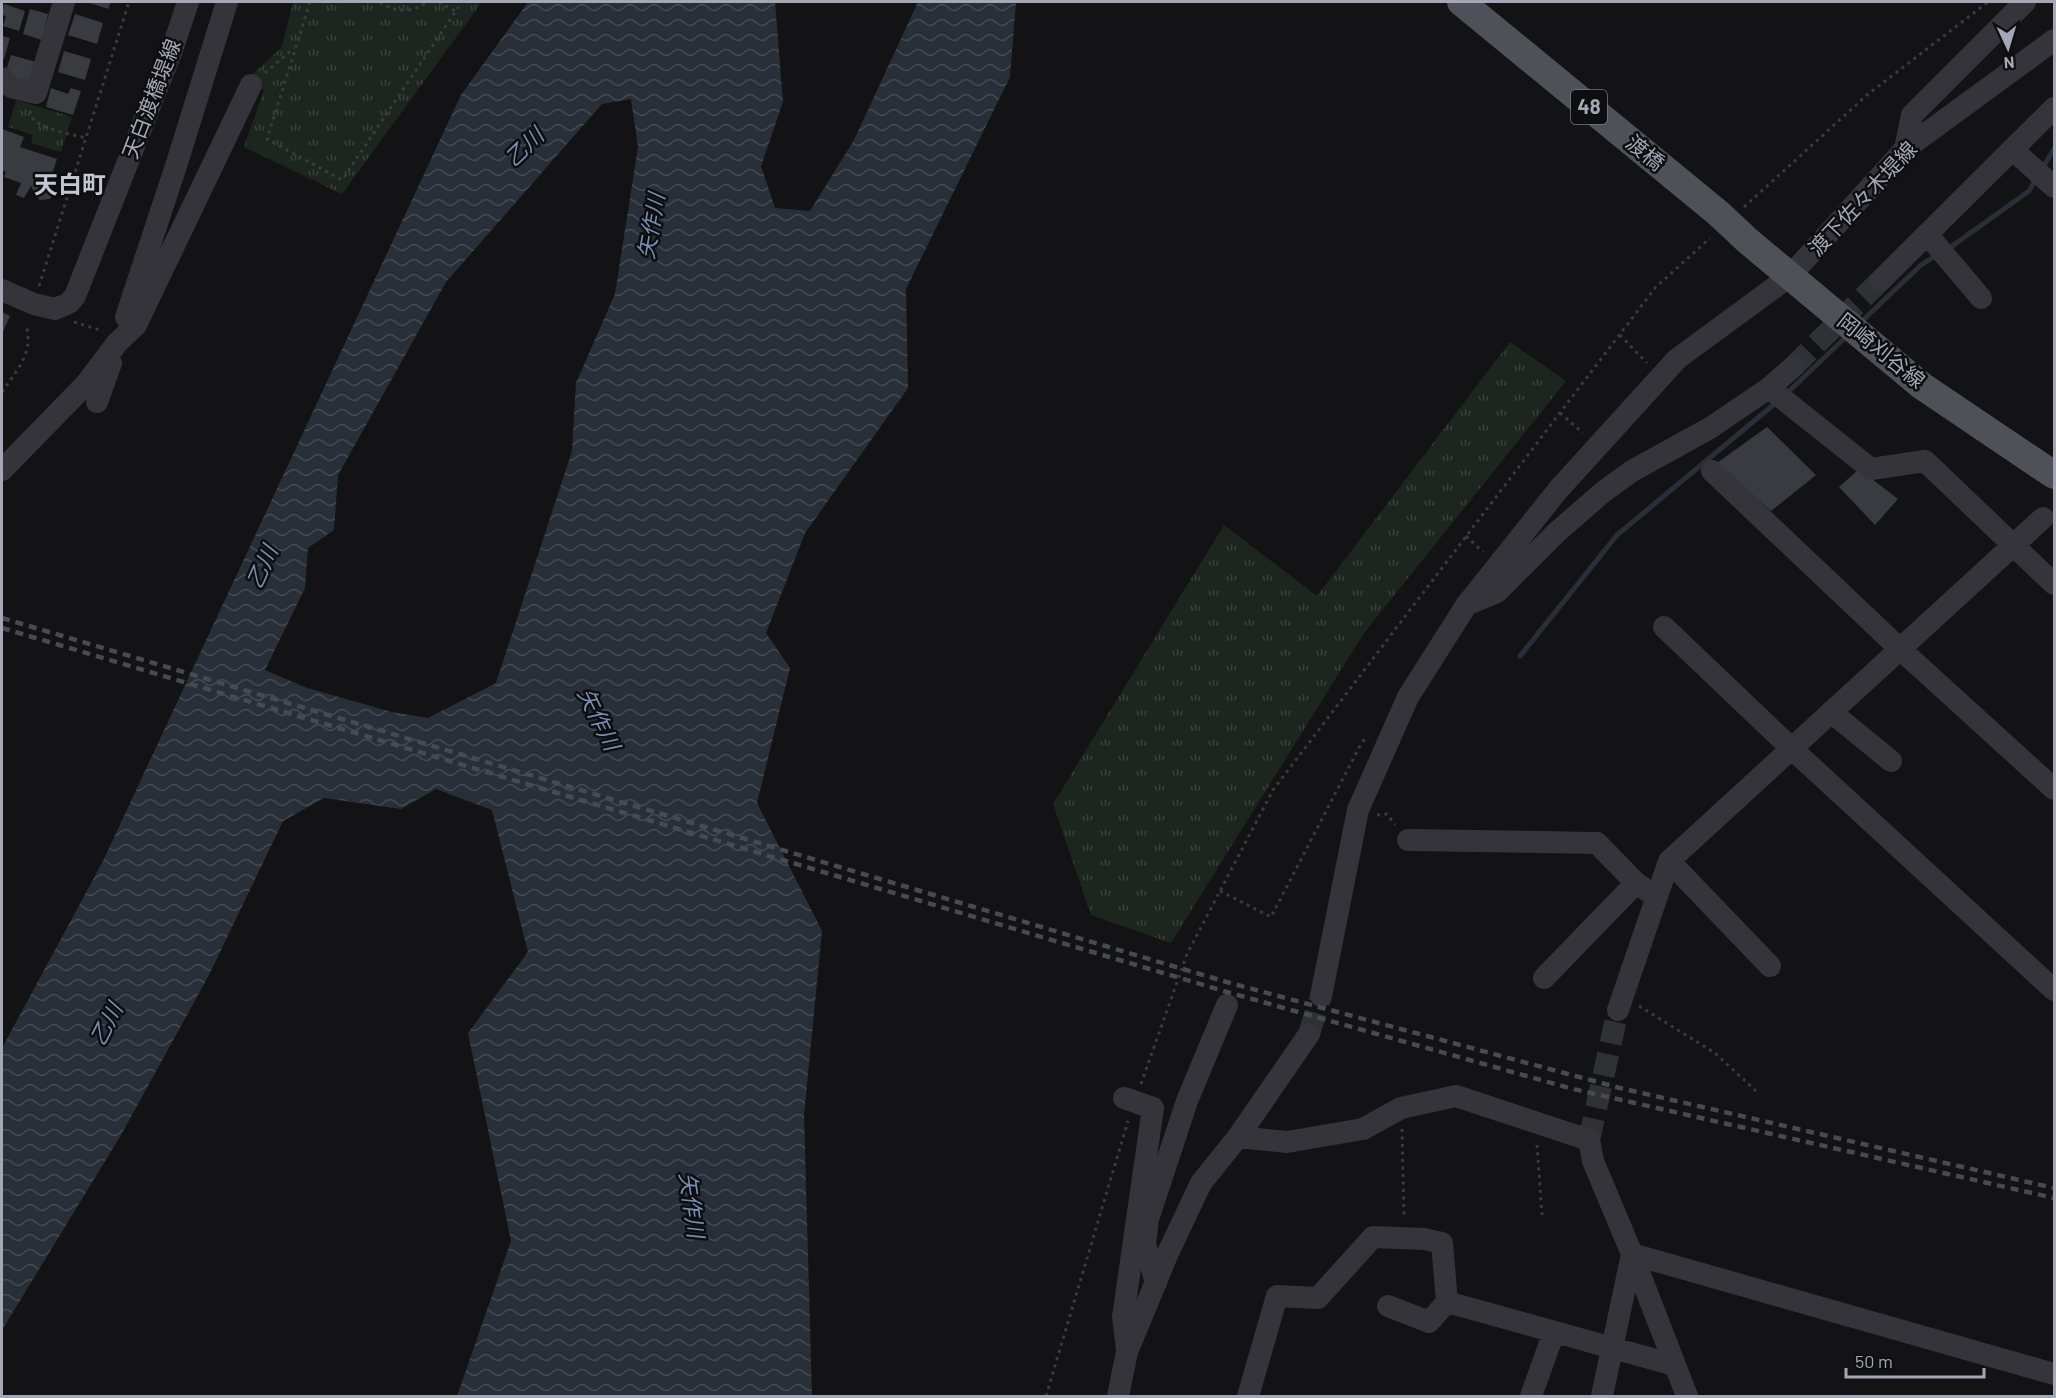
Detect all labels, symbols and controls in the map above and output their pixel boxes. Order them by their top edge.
north arrow [1978,18,2038,78]
street label: 天白渡橋堤線 [116,35,185,162]
text: N [2003,54,2015,73]
road number: 48 [1571,90,1607,124]
water label: 乙川 [498,120,550,171]
street label: 渡橋 [1622,129,1670,175]
street label: 渡下佐々木堤線 [1803,136,1921,260]
district label: 天白町 [34,169,106,198]
water label: 矢作川 [631,189,669,261]
street label: 岡崎刈谷線 [1833,307,1931,393]
water label: 乙川 [240,539,283,592]
water label: 矢作川 [574,683,627,756]
water label: 乙川 [84,996,128,1049]
water label: 矢作川 [676,1170,711,1241]
scale bar [1846,1341,1984,1379]
text: 50 m [1855,1350,1893,1372]

